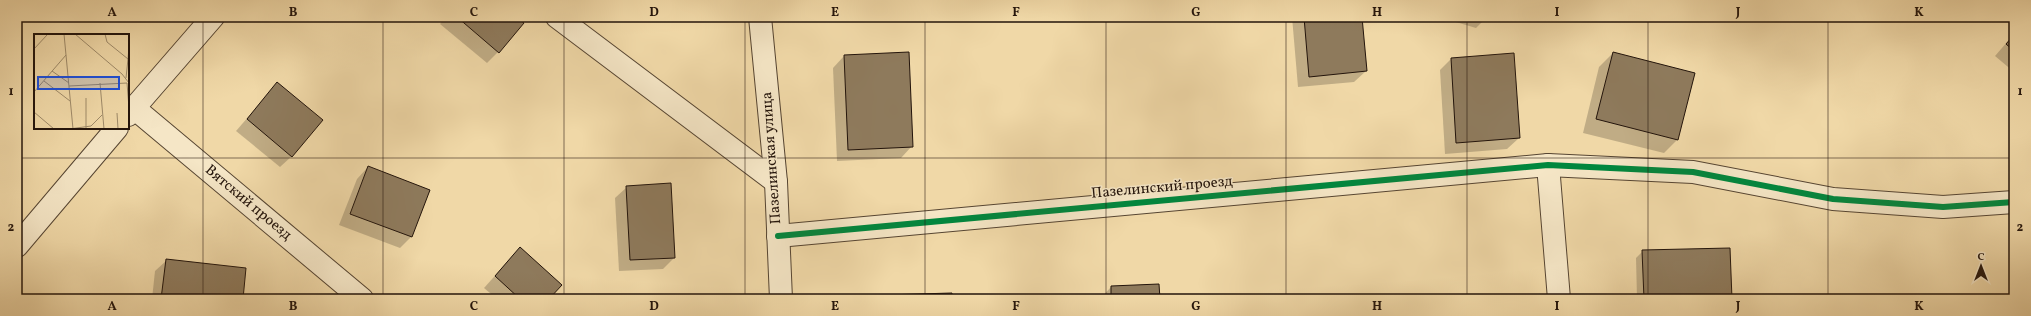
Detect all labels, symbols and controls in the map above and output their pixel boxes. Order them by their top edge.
text: A [107,4,117,22]
text: B [289,4,298,22]
text: C [470,4,478,22]
text: D [649,4,659,22]
text: E [831,4,839,22]
text: F [1012,4,1020,22]
text: G [1191,4,1201,22]
text: H [1372,4,1382,22]
text: I [1555,4,1560,22]
text: J [1735,4,1741,22]
text: K [1914,4,1924,22]
inset map [34,34,129,129]
text: 1 [8,83,14,101]
text: 1 [2017,83,2023,101]
street label: Пазелинская улица [757,91,787,225]
street label: Вятский проезд [200,160,296,246]
street label: Пазелинский проезд [1090,171,1234,205]
text: 2 [8,219,15,237]
text: 2 [2017,219,2024,237]
north arrow [1961,246,2001,286]
text: С [1977,250,1985,265]
text: A [107,298,117,316]
text: B [289,298,298,316]
text: C [470,298,478,316]
text: D [649,298,659,316]
text: E [831,298,839,316]
text: F [1012,298,1020,316]
text: G [1191,298,1201,316]
text: H [1372,298,1382,316]
text: I [1555,298,1560,316]
text: J [1735,298,1741,316]
text: K [1914,298,1924,316]

